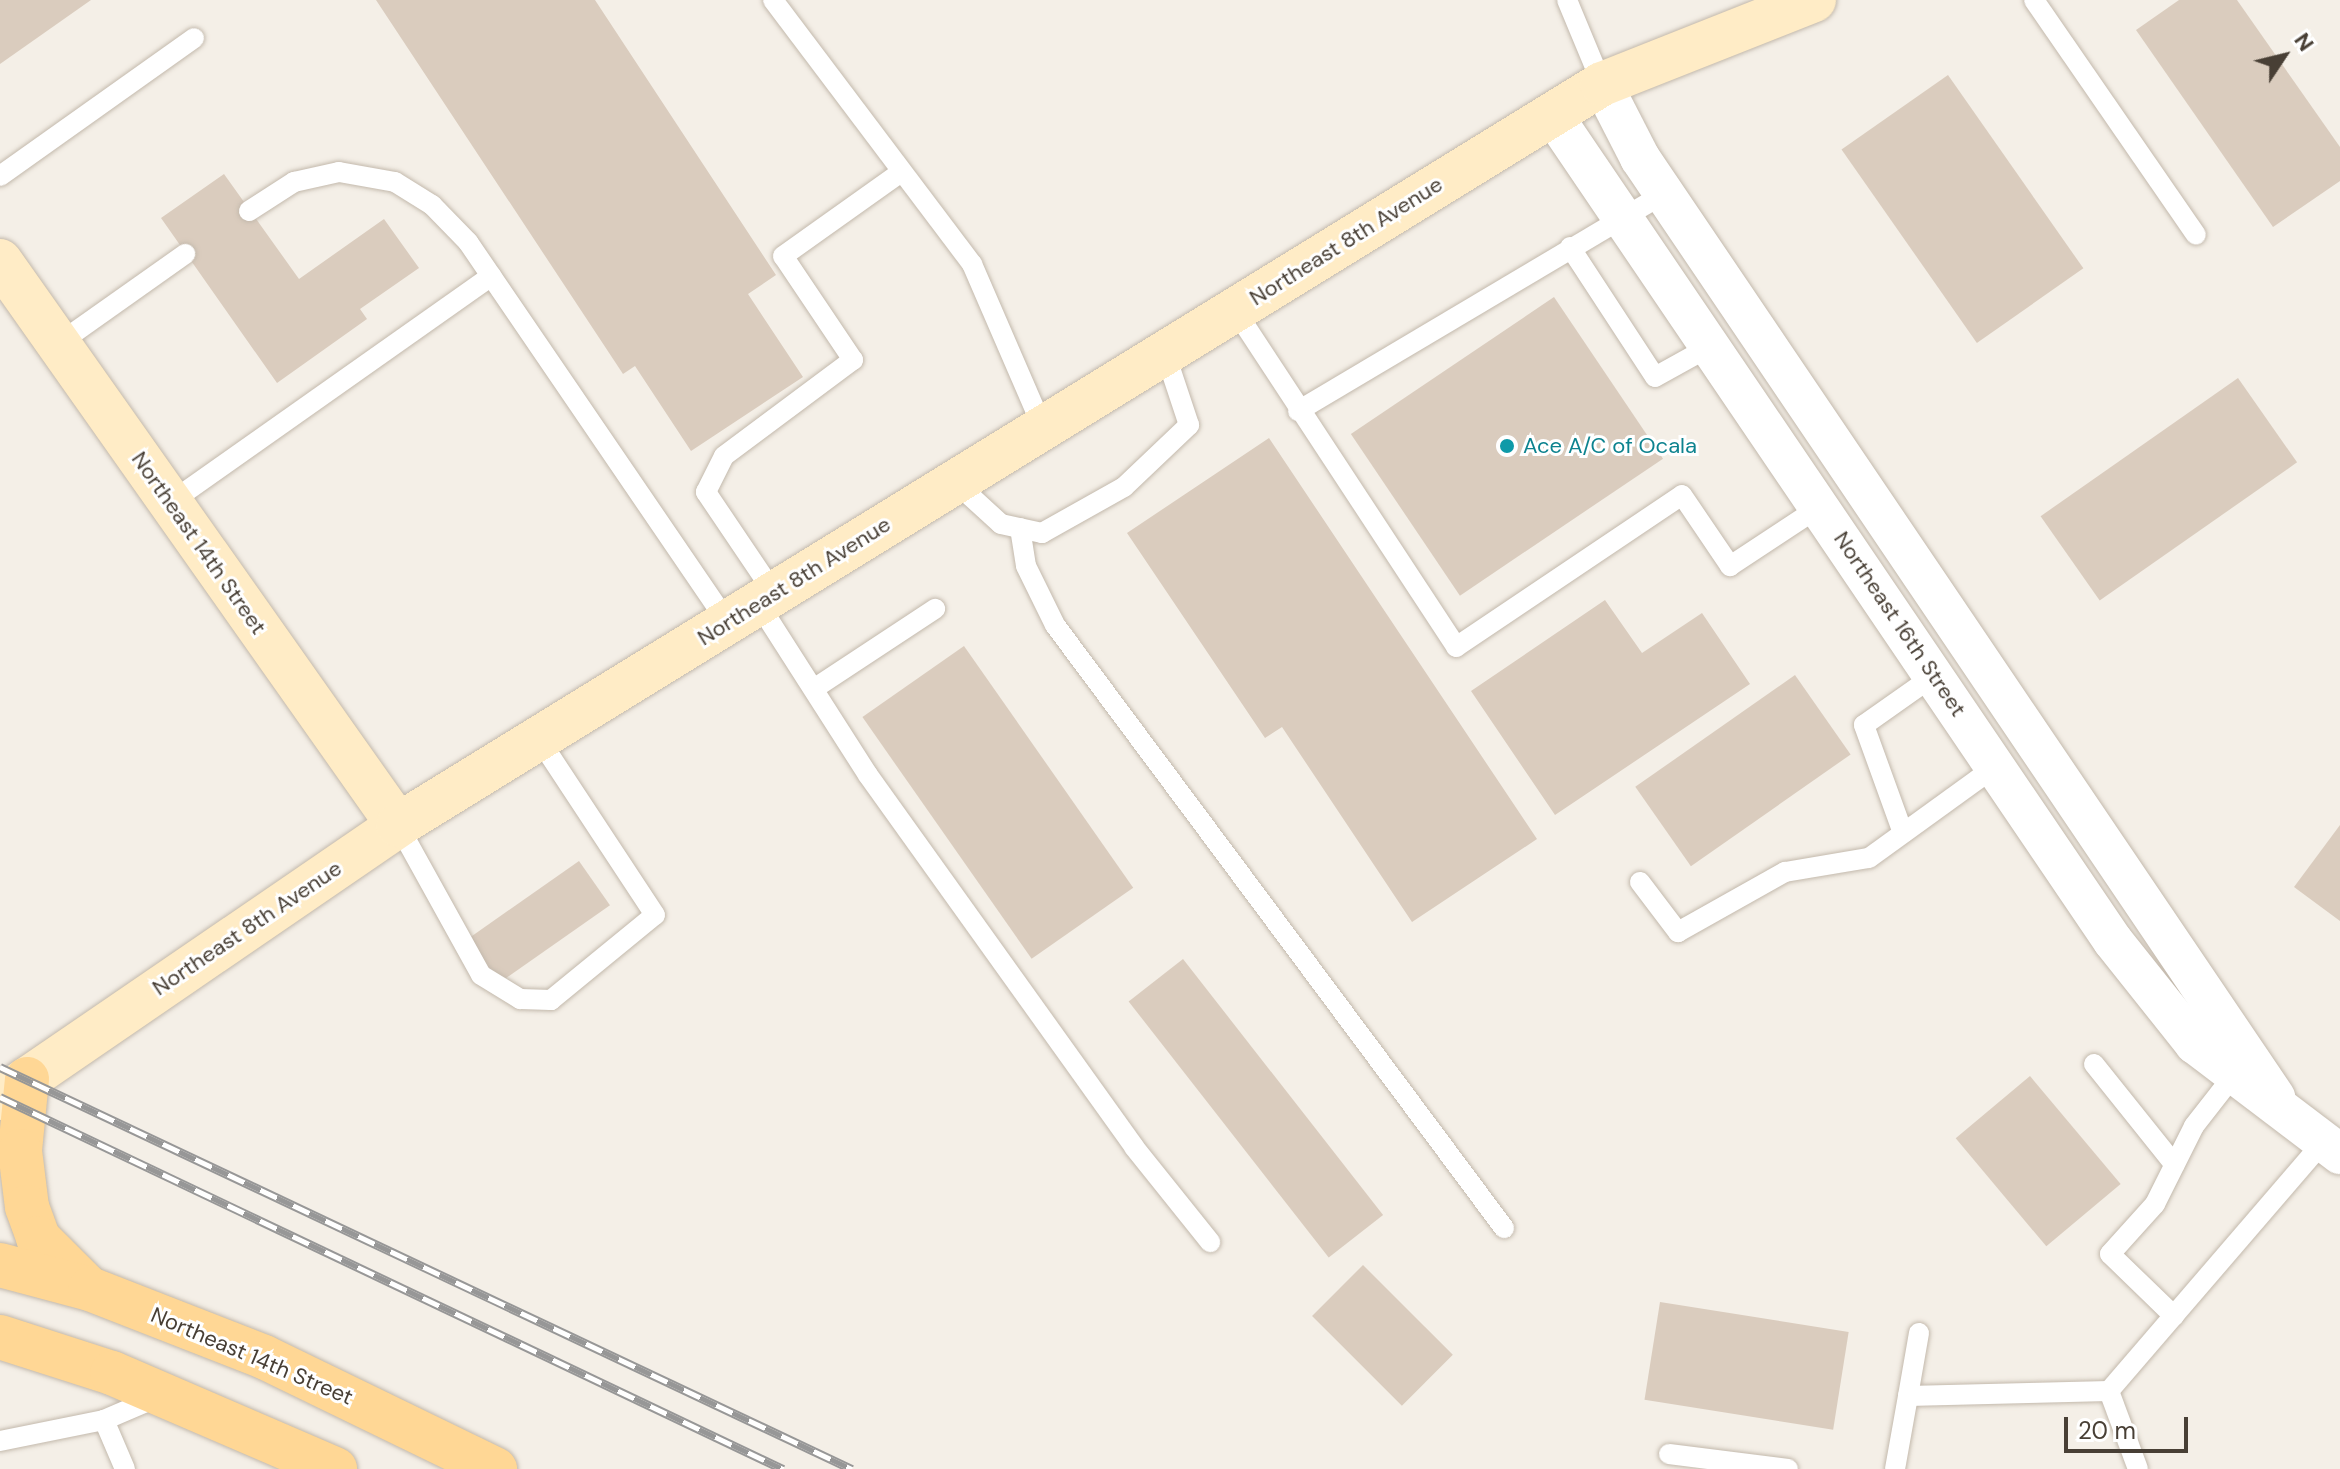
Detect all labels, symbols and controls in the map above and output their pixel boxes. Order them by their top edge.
north arrow [2244,16,2324,96]
text: N [2288,27,2321,57]
street label: Northeast 8th Avenue [1245,171,1447,311]
place label: Ace A/C of Ocala [1523,433,1697,459]
marker: Ace A/C of Ocala [1498,437,1516,455]
street label: Northeast 14th Street [126,447,272,639]
street label: Northeast 8th Avenue [693,511,895,651]
street label: Northeast 16th Street [1828,527,1972,721]
street label: Northeast 8th Avenue [147,855,347,1001]
street label: Northeast 14th Street [147,1301,357,1411]
scale bar [2068,1401,2192,1451]
text: 20 m [2078,1415,2136,1446]

